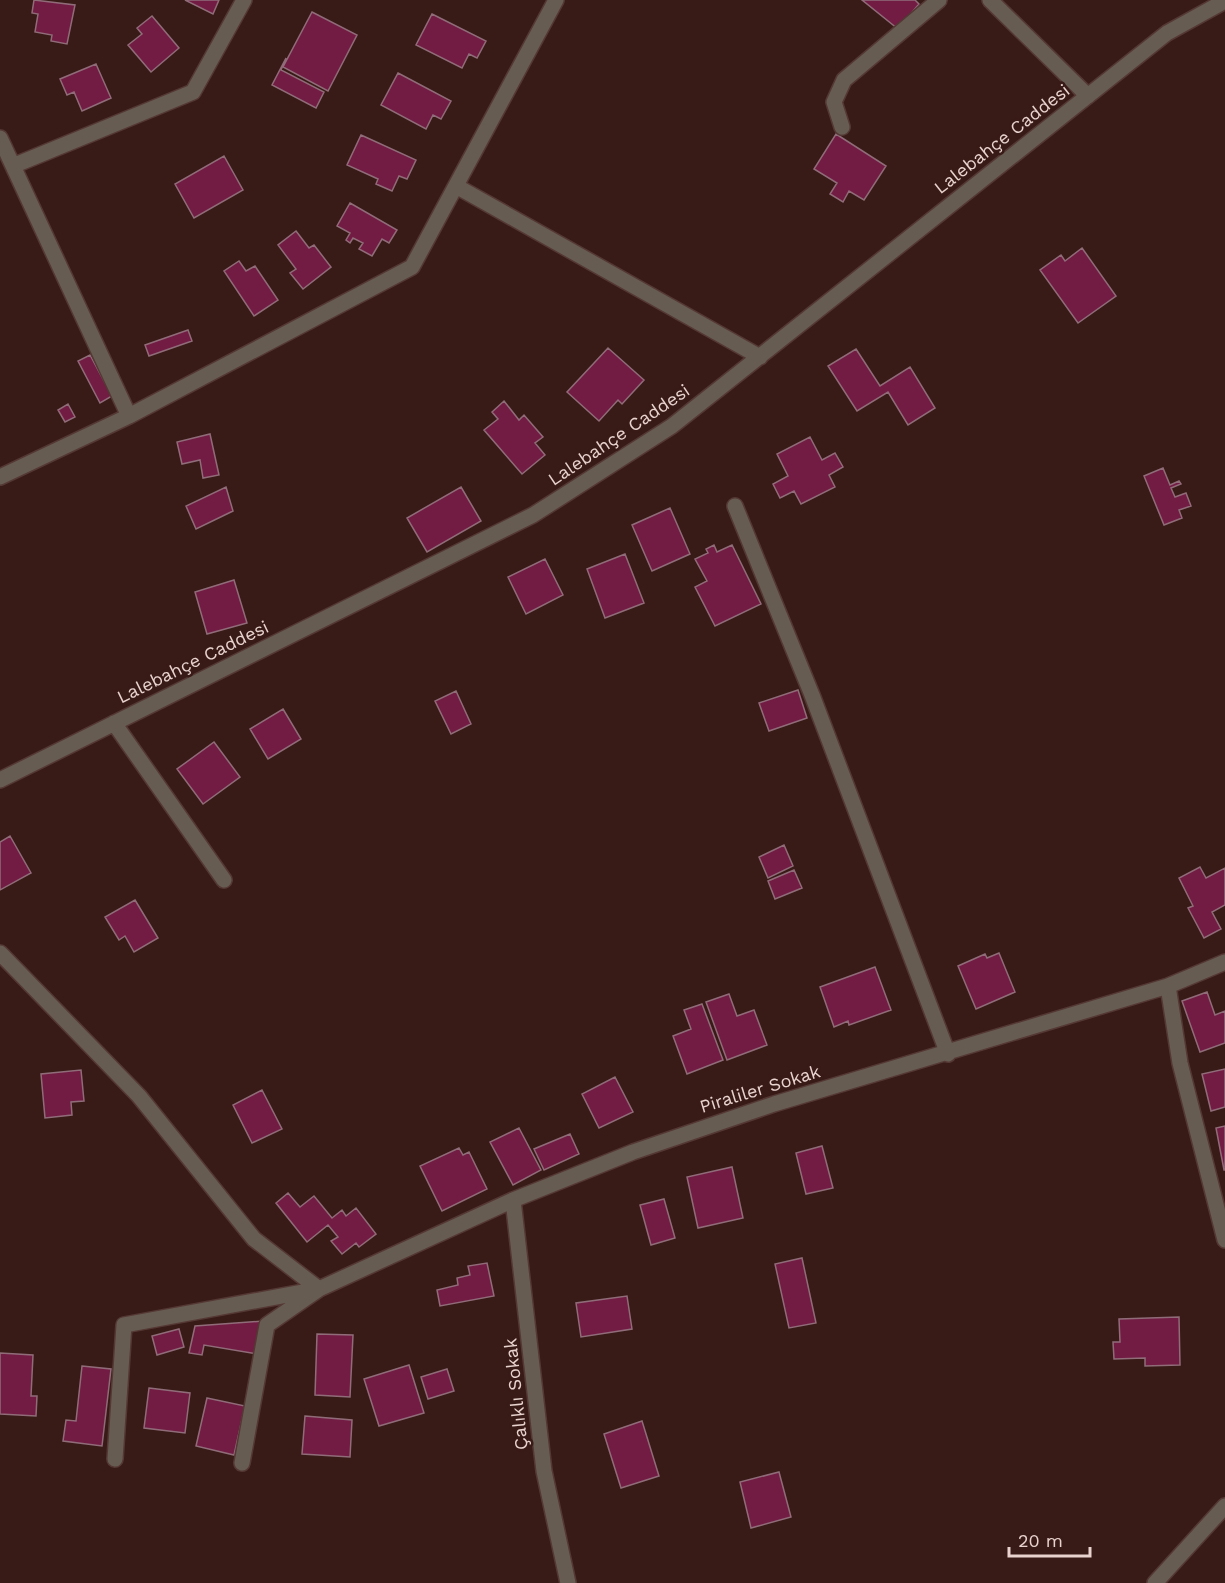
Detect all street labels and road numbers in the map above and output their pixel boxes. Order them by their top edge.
street label: Lalebahçe Caddesi [930,79,1073,198]
street label: Lalebahçe Caddesi [544,380,693,490]
street label: Lalebahçe Caddesi [114,616,272,707]
street label: Piraliler Sokak [697,1060,823,1117]
street label: Çalıklı Sokak [499,1337,532,1451]

